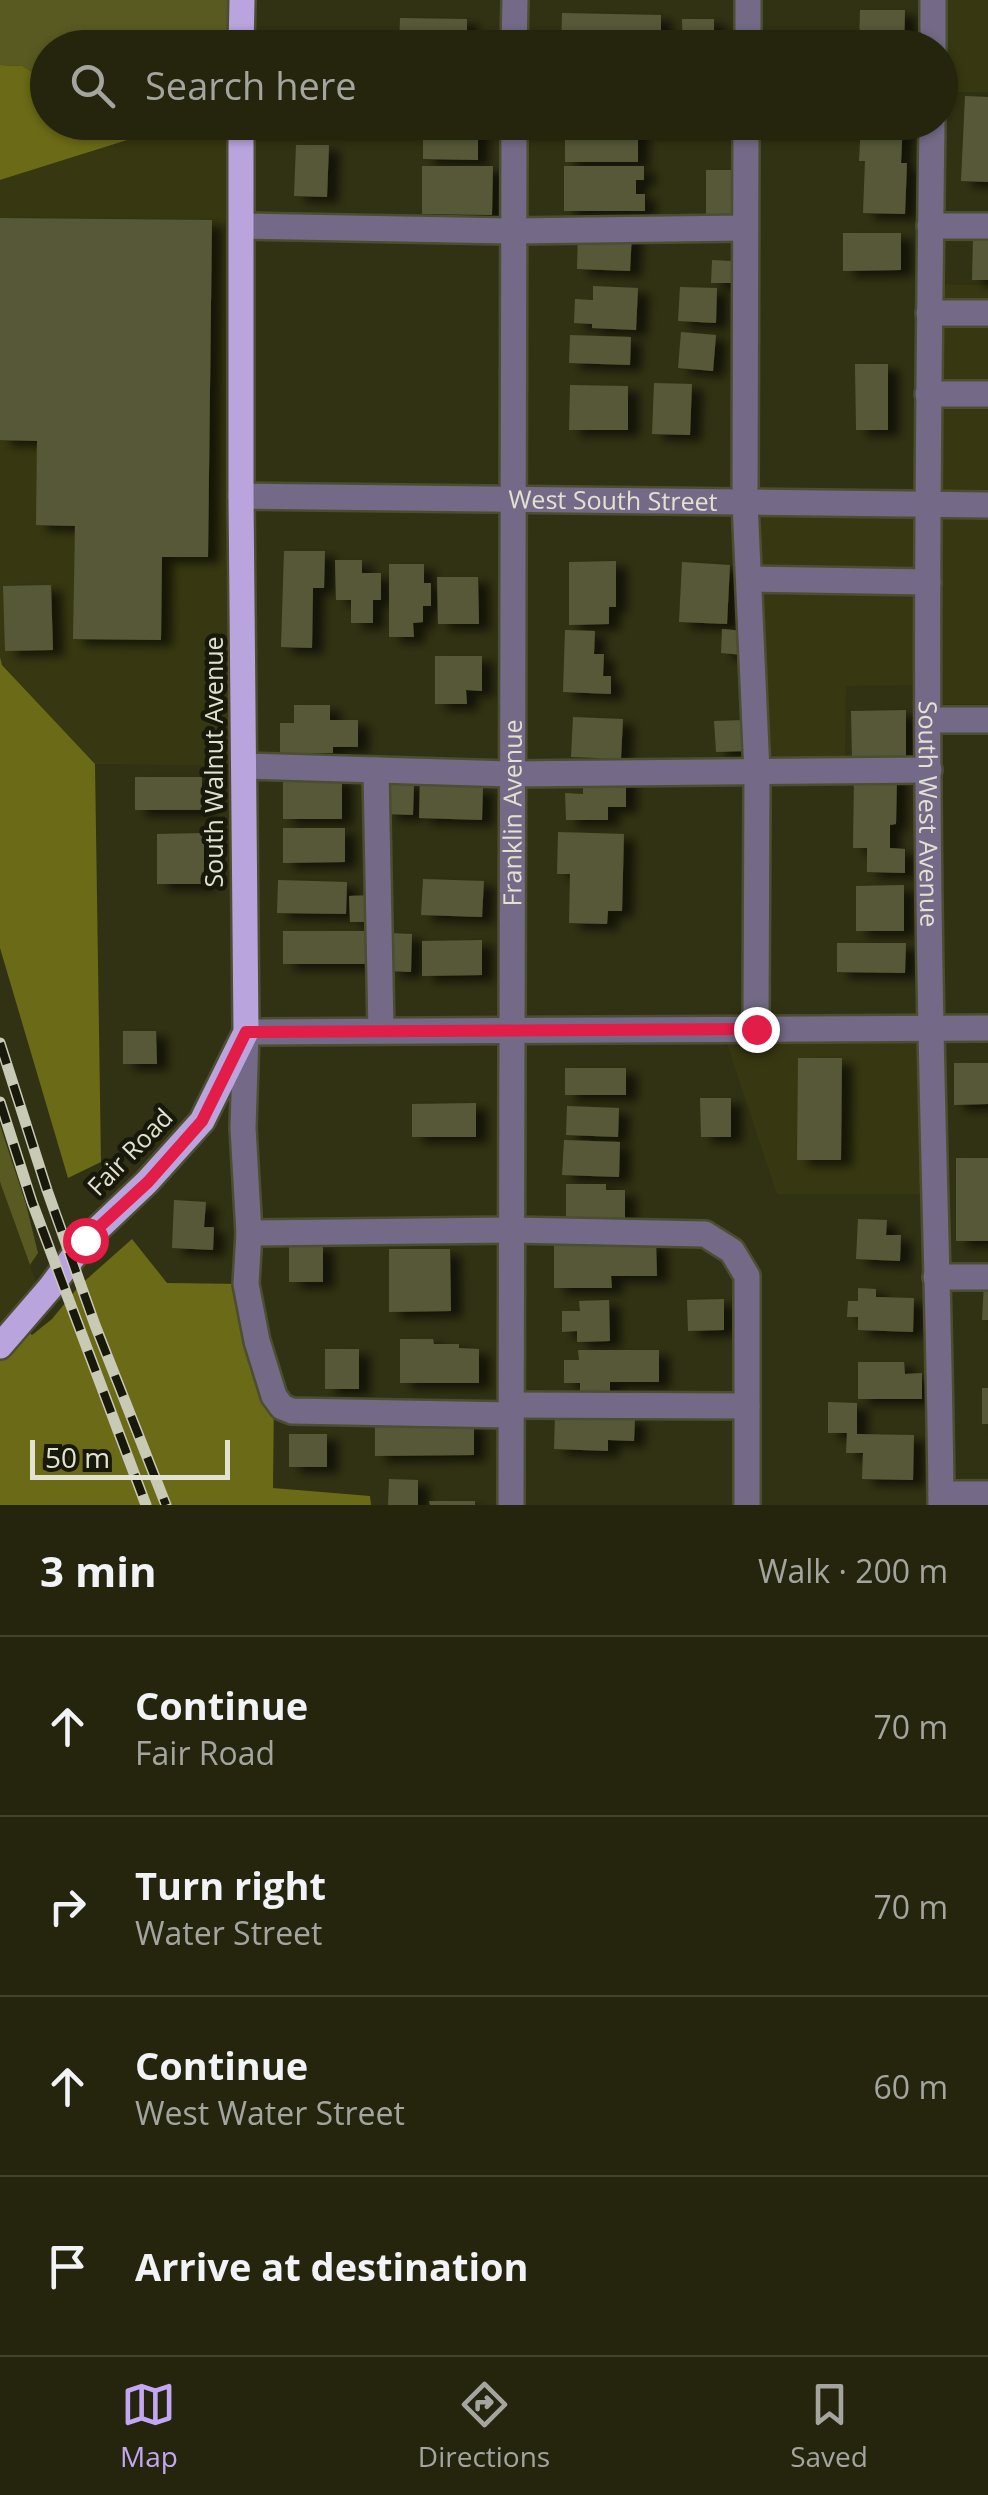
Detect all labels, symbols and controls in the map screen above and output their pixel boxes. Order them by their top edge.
search box [30,30,958,140]
icon: search [65,58,120,113]
text: Search here [145,59,357,111]
street label: West South Street [508,481,718,518]
street label: South Walnut Avenue [196,636,230,888]
street label: South West Avenue [912,701,947,927]
street label: Franklin Avenue [494,719,529,907]
route end [734,1007,780,1053]
street label: Fair Road [79,1100,180,1202]
route start [63,1218,109,1264]
scale bar [30,1435,230,1480]
text: 50 m [45,1438,110,1476]
text: 3 min [40,1542,157,1599]
text: Walk · 200 m [758,1549,948,1592]
text: Continue [135,1679,308,1731]
icon: ahead [40,1699,95,1754]
text: 70 m [873,1705,948,1748]
text: Fair Road [135,1731,275,1774]
text: Turn right [135,1859,326,1911]
icon: right [40,1879,95,1934]
text: 70 m [873,1885,948,1928]
text: Water Street [135,1911,322,1954]
text: Continue [135,2039,308,2091]
icon: ahead [40,2059,95,2114]
text: 60 m [873,2065,948,2108]
text: West Water Street [135,2091,405,2134]
icon: arrive [40,2239,95,2294]
text: Arrive at destination [135,2240,529,2292]
tab: Map [120,2377,178,2475]
tab: Directions [418,2377,550,2475]
tab: Saved [790,2377,868,2475]

